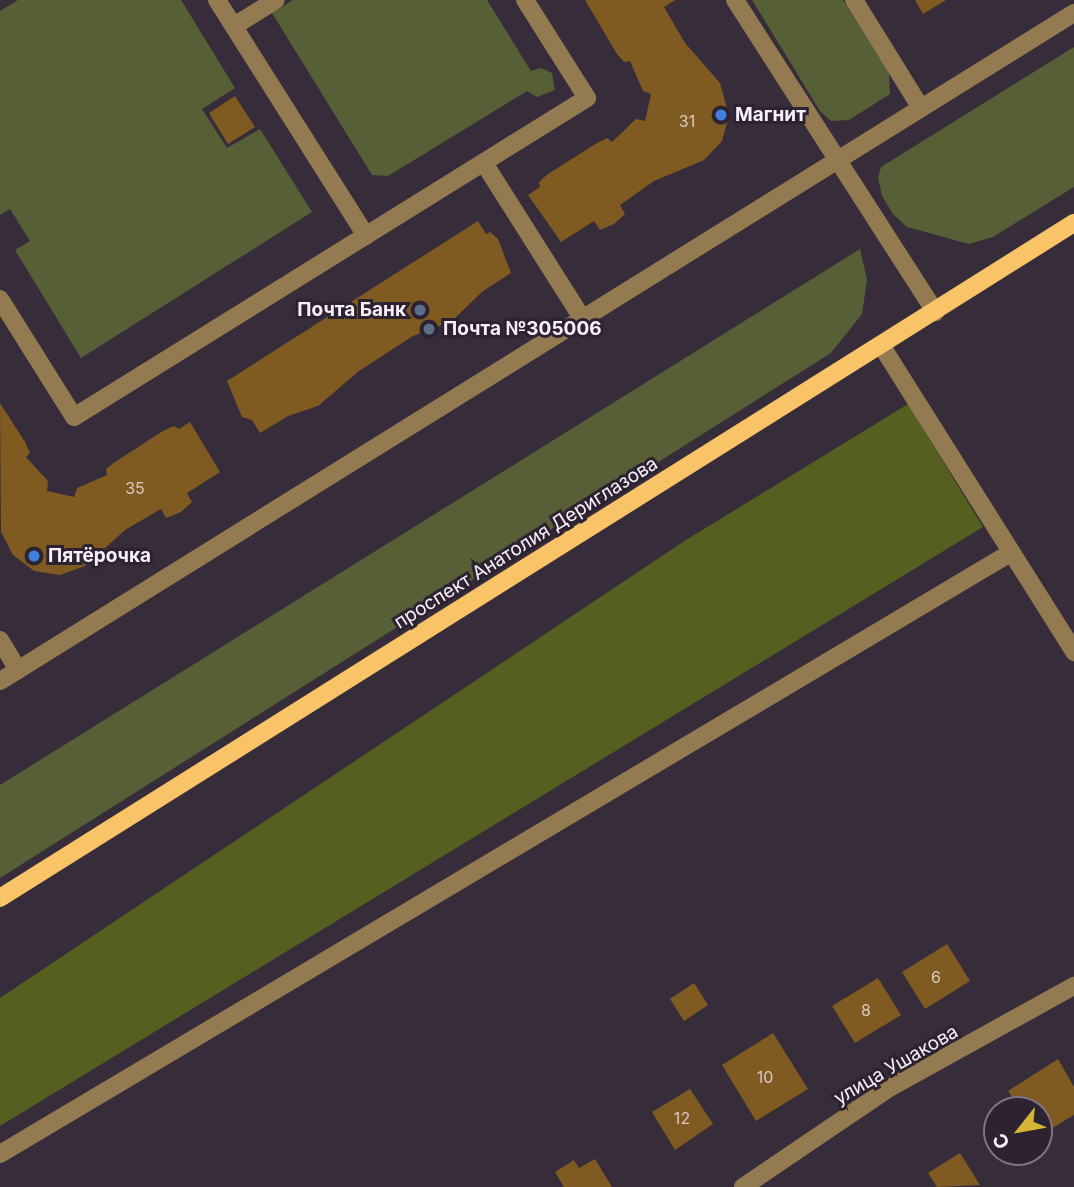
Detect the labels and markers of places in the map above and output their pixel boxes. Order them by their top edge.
place label: Магнит [735,104,806,126]
marker: Магнит [713,107,729,123]
place label: Почта Банк [297,299,406,321]
marker: Почта Банк [412,302,428,318]
place label: Почта №305006 [443,318,602,340]
marker: Почта №305006 [421,321,437,337]
place label: Пятёрочка [48,545,151,567]
marker: Пятёрочка [26,548,42,564]

